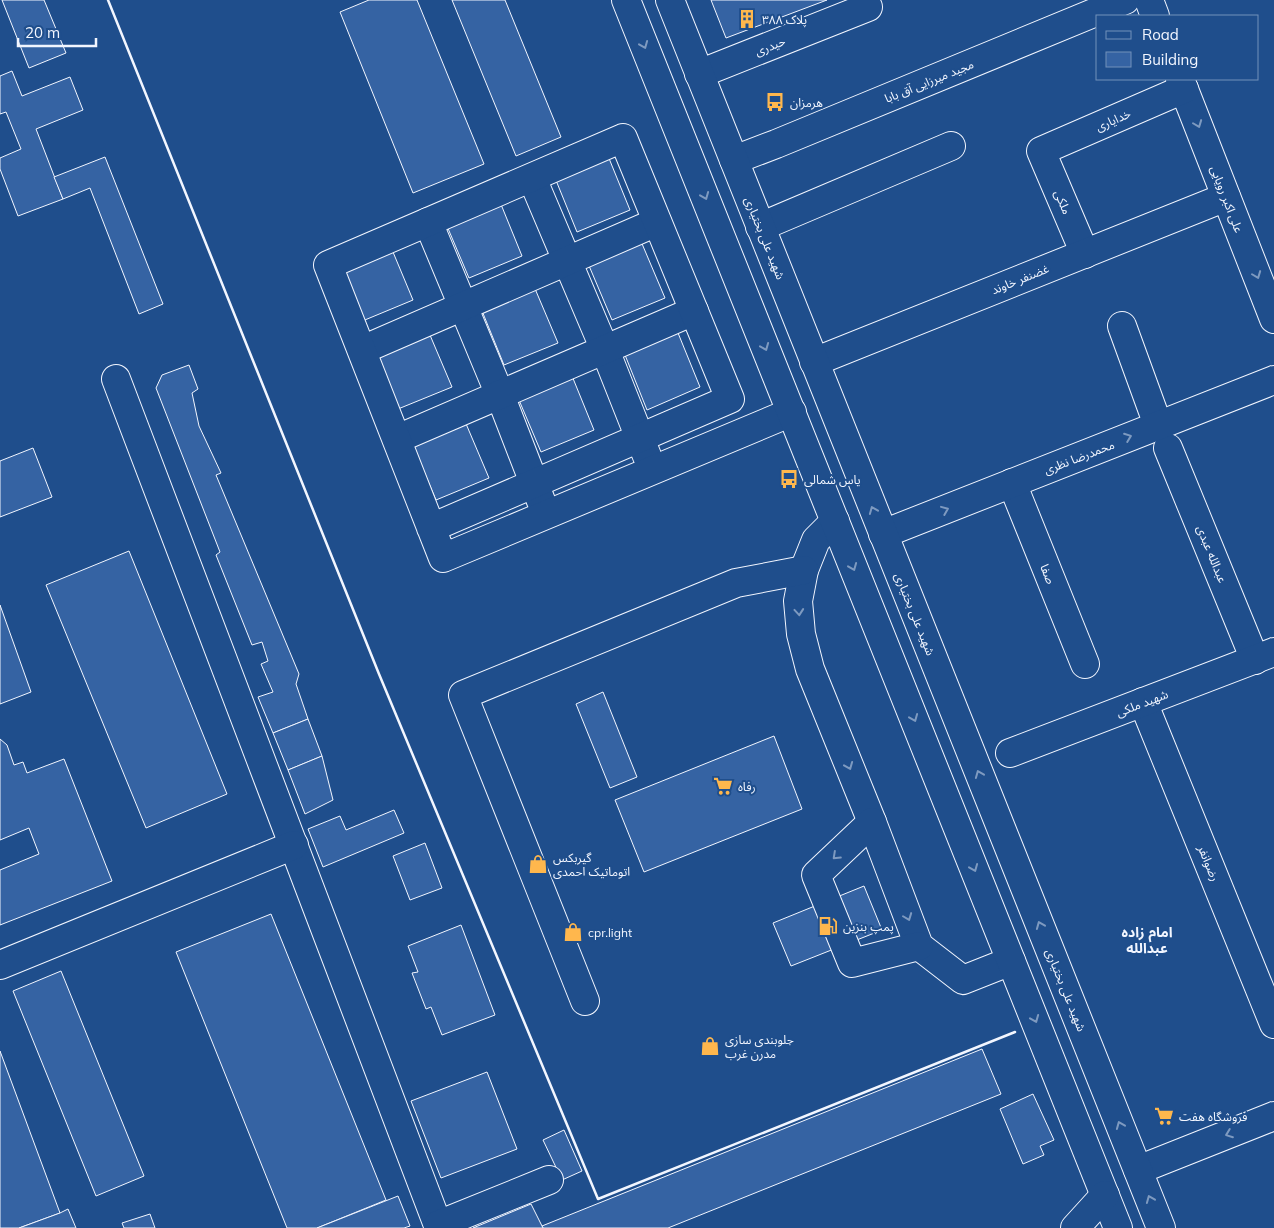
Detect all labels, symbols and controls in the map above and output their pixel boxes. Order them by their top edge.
building icon: پلاک ۳۸۸ [736,8,758,30]
place label: پلاک ۳۸۸ [762,12,807,28]
scale bar [18,15,95,47]
legend [1096,15,1259,80]
text: 20 m [25,23,60,42]
text: Road [1142,25,1179,44]
street label: حیدری [753,33,787,59]
one-way arrow [638,40,649,49]
text: Building [1142,50,1198,69]
street label: مجید میرزایی آق بابا [882,56,976,106]
bus stop icon: هرمزان [764,91,786,113]
place label: هرمزان [790,95,823,110]
street label: خدایاری [1093,106,1133,134]
one-way arrow [1192,119,1202,128]
street label: علی اکبر رویایی [1207,163,1247,235]
street label: ملکی [1051,188,1075,216]
one-way arrow [699,191,709,200]
street label: شهید علی بختیاری [742,194,788,282]
street label: غضنفر خاوند [989,261,1051,297]
one-way arrow [1251,271,1261,279]
one-way arrow [759,342,769,351]
one-way arrow [1124,433,1132,443]
street label: محمدرضا نظری [1042,437,1116,477]
bus stop icon: یاس شمالی [778,468,800,490]
place label: یاس شمالی [804,472,861,487]
one-way arrow [869,506,880,515]
one-way arrow [940,506,949,516]
street label: عبدالله عبدی [1194,523,1230,585]
one-way arrow [847,562,858,571]
street label: صفا [1037,562,1059,586]
street label: شهید علی بختیاری [892,570,938,658]
one-way arrow [794,608,805,616]
street label: شهید ملکی [1114,686,1170,720]
one-way arrow [908,713,918,721]
one-way arrow [843,761,853,769]
one-way arrow [975,770,986,779]
supermarket icon: رفاه [712,775,734,797]
place label: رفاه [738,779,756,794]
street label: رضوانفر [1195,842,1223,883]
place label: گیربکس اتوماتیک احمدی [553,850,630,879]
one-way arrow [833,850,842,859]
shop icon: گیربکس اتوماتیک احمدی [527,853,549,875]
one-way arrow [968,864,978,872]
one-way arrow [902,912,912,921]
fuel station icon: پمپ بنزین [817,915,839,937]
place label: پمپ بنزین [843,919,894,935]
shop icon: cpr.light [562,921,584,943]
one-way arrow [1036,921,1046,930]
district label: امام زاده عبدالله [1122,923,1173,957]
place label: cpr.light [588,925,632,940]
street label: شهید علی بختیاری [1043,946,1089,1034]
one-way arrow [1028,1014,1039,1023]
place label: جلوبندی سازی مدرن غرب [725,1032,794,1061]
shop icon: جلوبندی سازی مدرن غرب [699,1035,721,1057]
supermarket icon: فروشگاه هفت [1153,1105,1175,1127]
place label: فروشگاه هفت [1179,1109,1247,1124]
one-way arrow [1116,1121,1126,1130]
one-way arrow [1225,1129,1233,1139]
one-way arrow [1145,1195,1156,1204]

